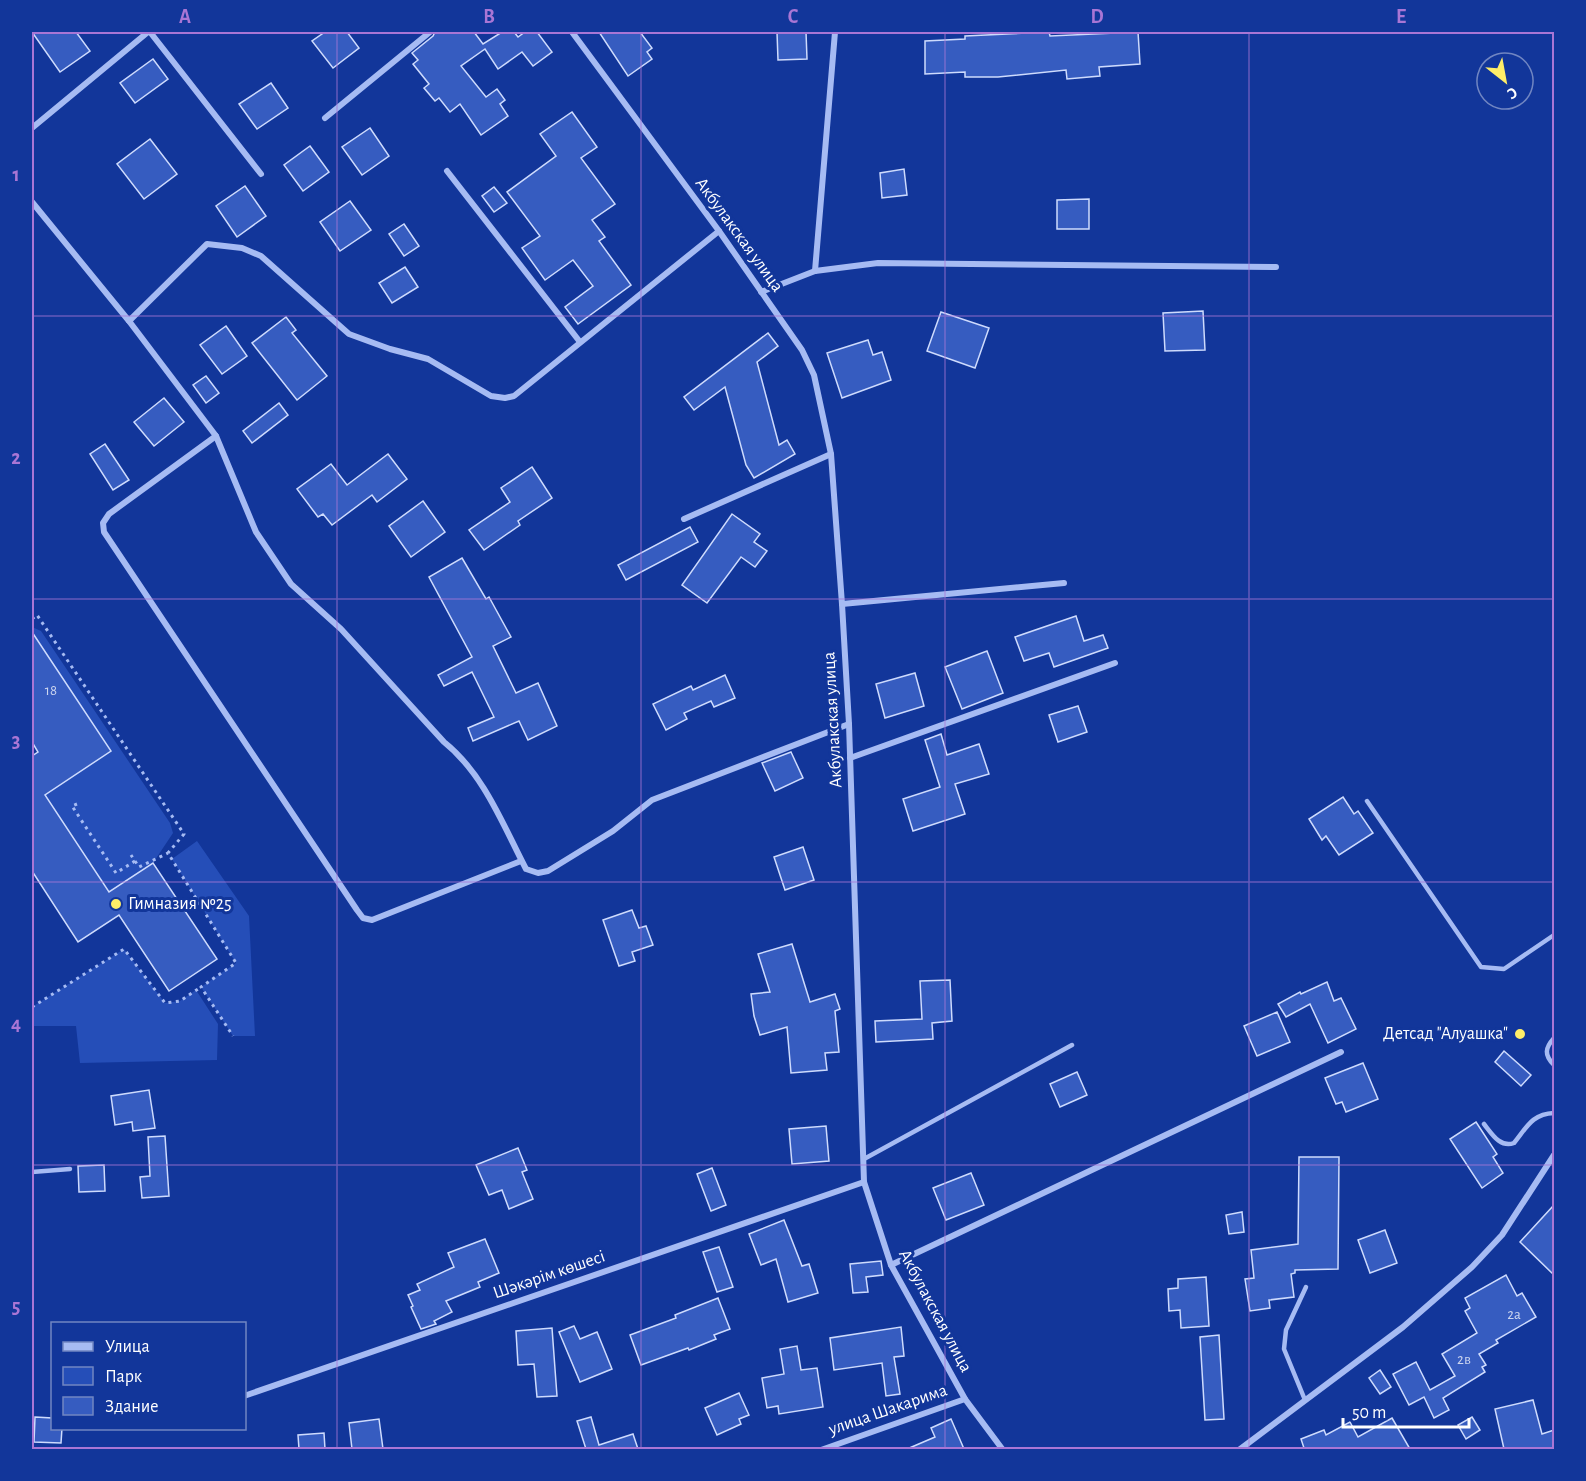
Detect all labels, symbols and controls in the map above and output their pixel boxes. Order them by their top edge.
text: A [179,7,191,27]
text: B [483,7,495,27]
text: C [788,7,799,27]
text: D [1090,7,1104,27]
text: E [1396,7,1406,27]
north arrow [1475,51,1535,111]
text: С [1504,84,1520,102]
text: 1 [12,165,20,185]
street label: Акбулакская улица [692,174,787,295]
text: 2 [11,448,21,468]
street label: Акбулакская улица [819,651,846,789]
house number: 18 [45,683,57,698]
text: 3 [12,731,20,751]
place label: Гимназия №25 [128,895,231,913]
marker: Гимназия №25 [109,897,123,911]
text: 4 [11,1014,21,1034]
place label: Детсад "Алуашка" [1383,1025,1508,1043]
marker: Детсад "Алуашка" [1513,1027,1527,1041]
street label: Акбулакская улица [895,1246,976,1375]
street label: Шәкәрім көшесі [491,1247,607,1303]
text: 5 [12,1297,20,1317]
house number: 2а [1507,1307,1521,1322]
legend [51,1322,246,1430]
text: Улица [105,1338,150,1356]
house number: 2в [1457,1352,1471,1367]
text: Парк [105,1368,143,1386]
street label: улица Шакарима [825,1381,950,1439]
scale bar [1343,1391,1469,1429]
text: Здание [105,1398,159,1416]
text: 50 m [1352,1404,1386,1422]

